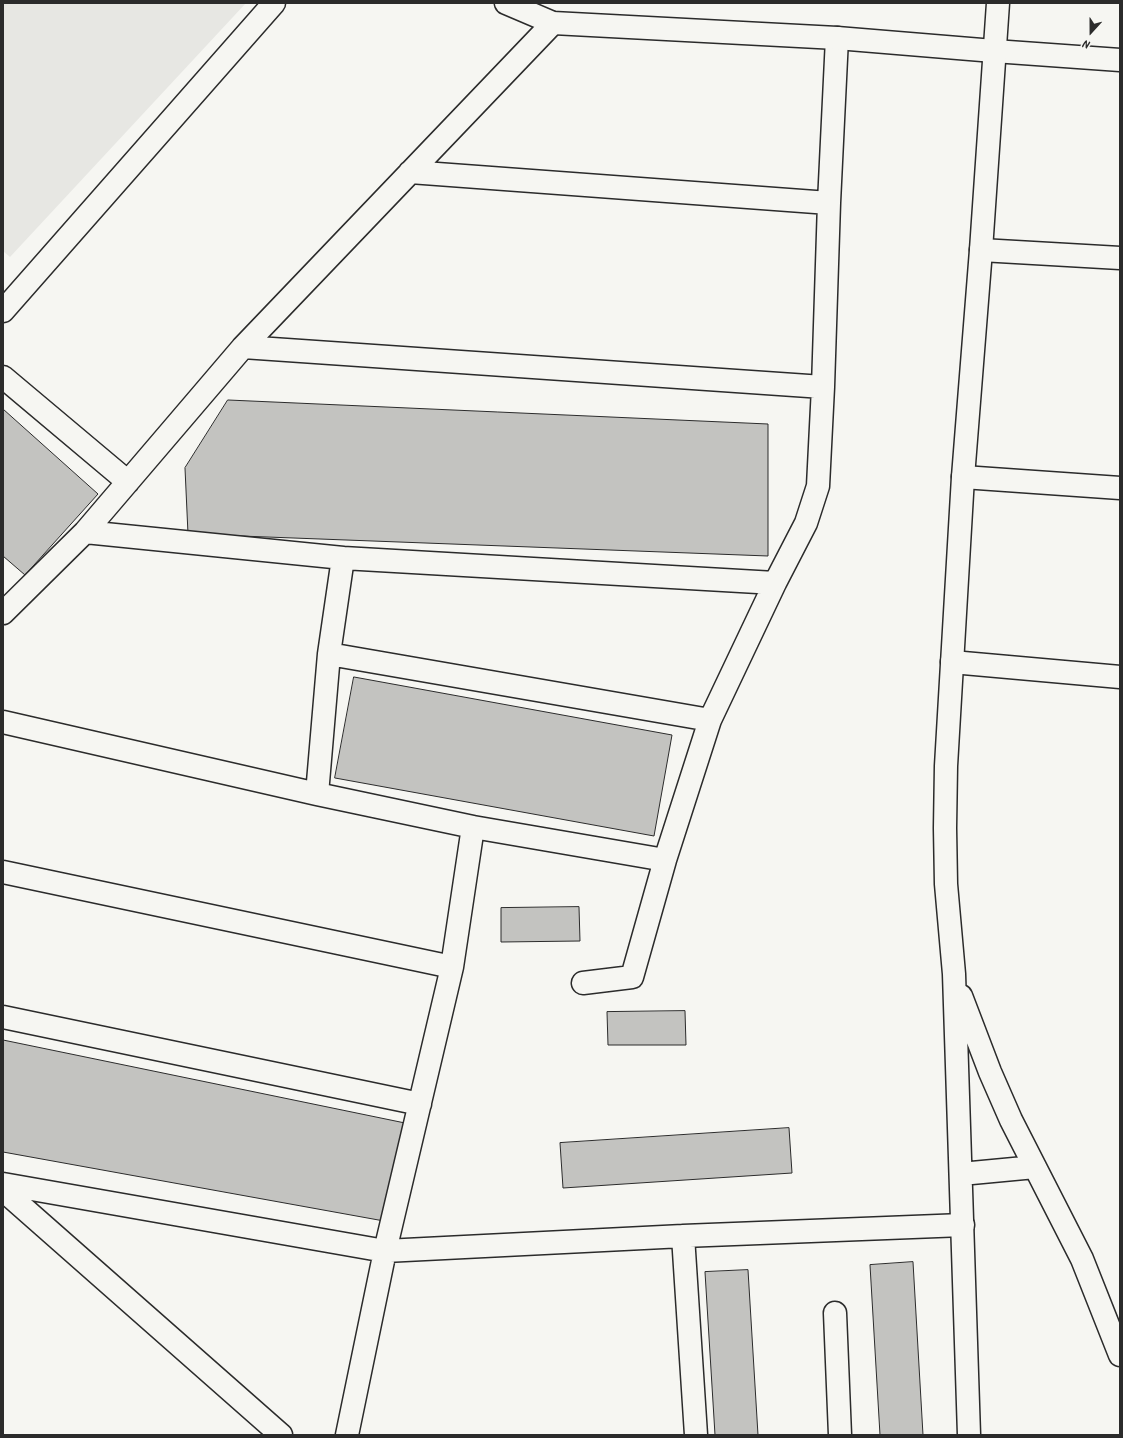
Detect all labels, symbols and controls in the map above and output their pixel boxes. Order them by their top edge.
north arrow [1071,12,1111,52]
text: N [1080,34,1093,53]

